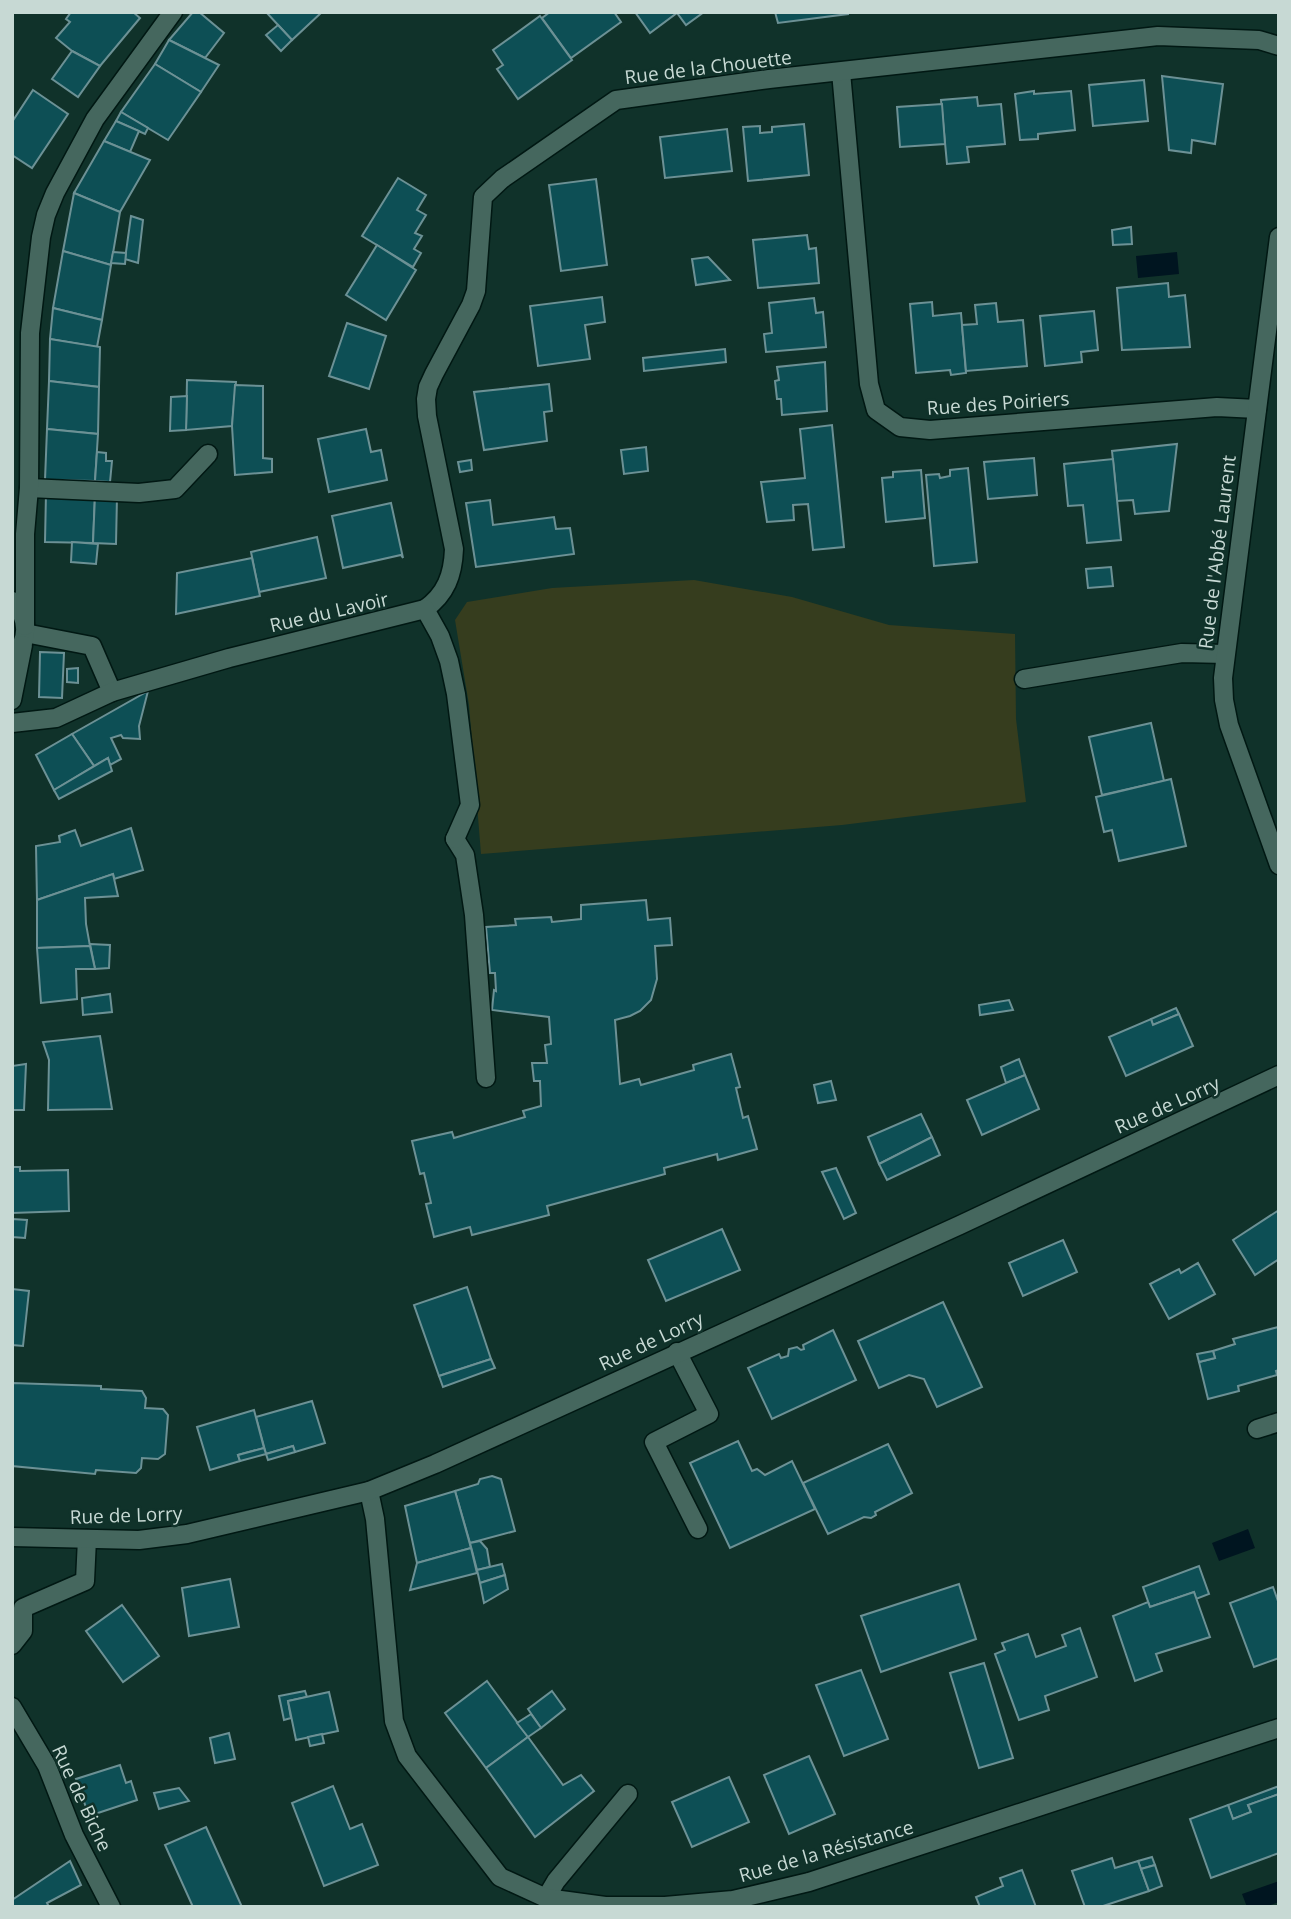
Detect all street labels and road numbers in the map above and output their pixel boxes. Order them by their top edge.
street label: Rue de la Chouette [623,44,793,90]
street label: Rue des Poiriers [926,385,1070,421]
street label: Rue de l'Abbé Laurent [1192,453,1242,650]
street label: Rue du Lavoir [267,586,391,638]
street label: Rue de Lorry [1110,1070,1224,1140]
street label: Rue de Lorry [594,1305,708,1377]
street label: Rue de Lorry [69,1500,183,1530]
street label: Rue de Biche [46,1741,118,1855]
street label: Rue de la Résistance [736,1814,916,1888]

